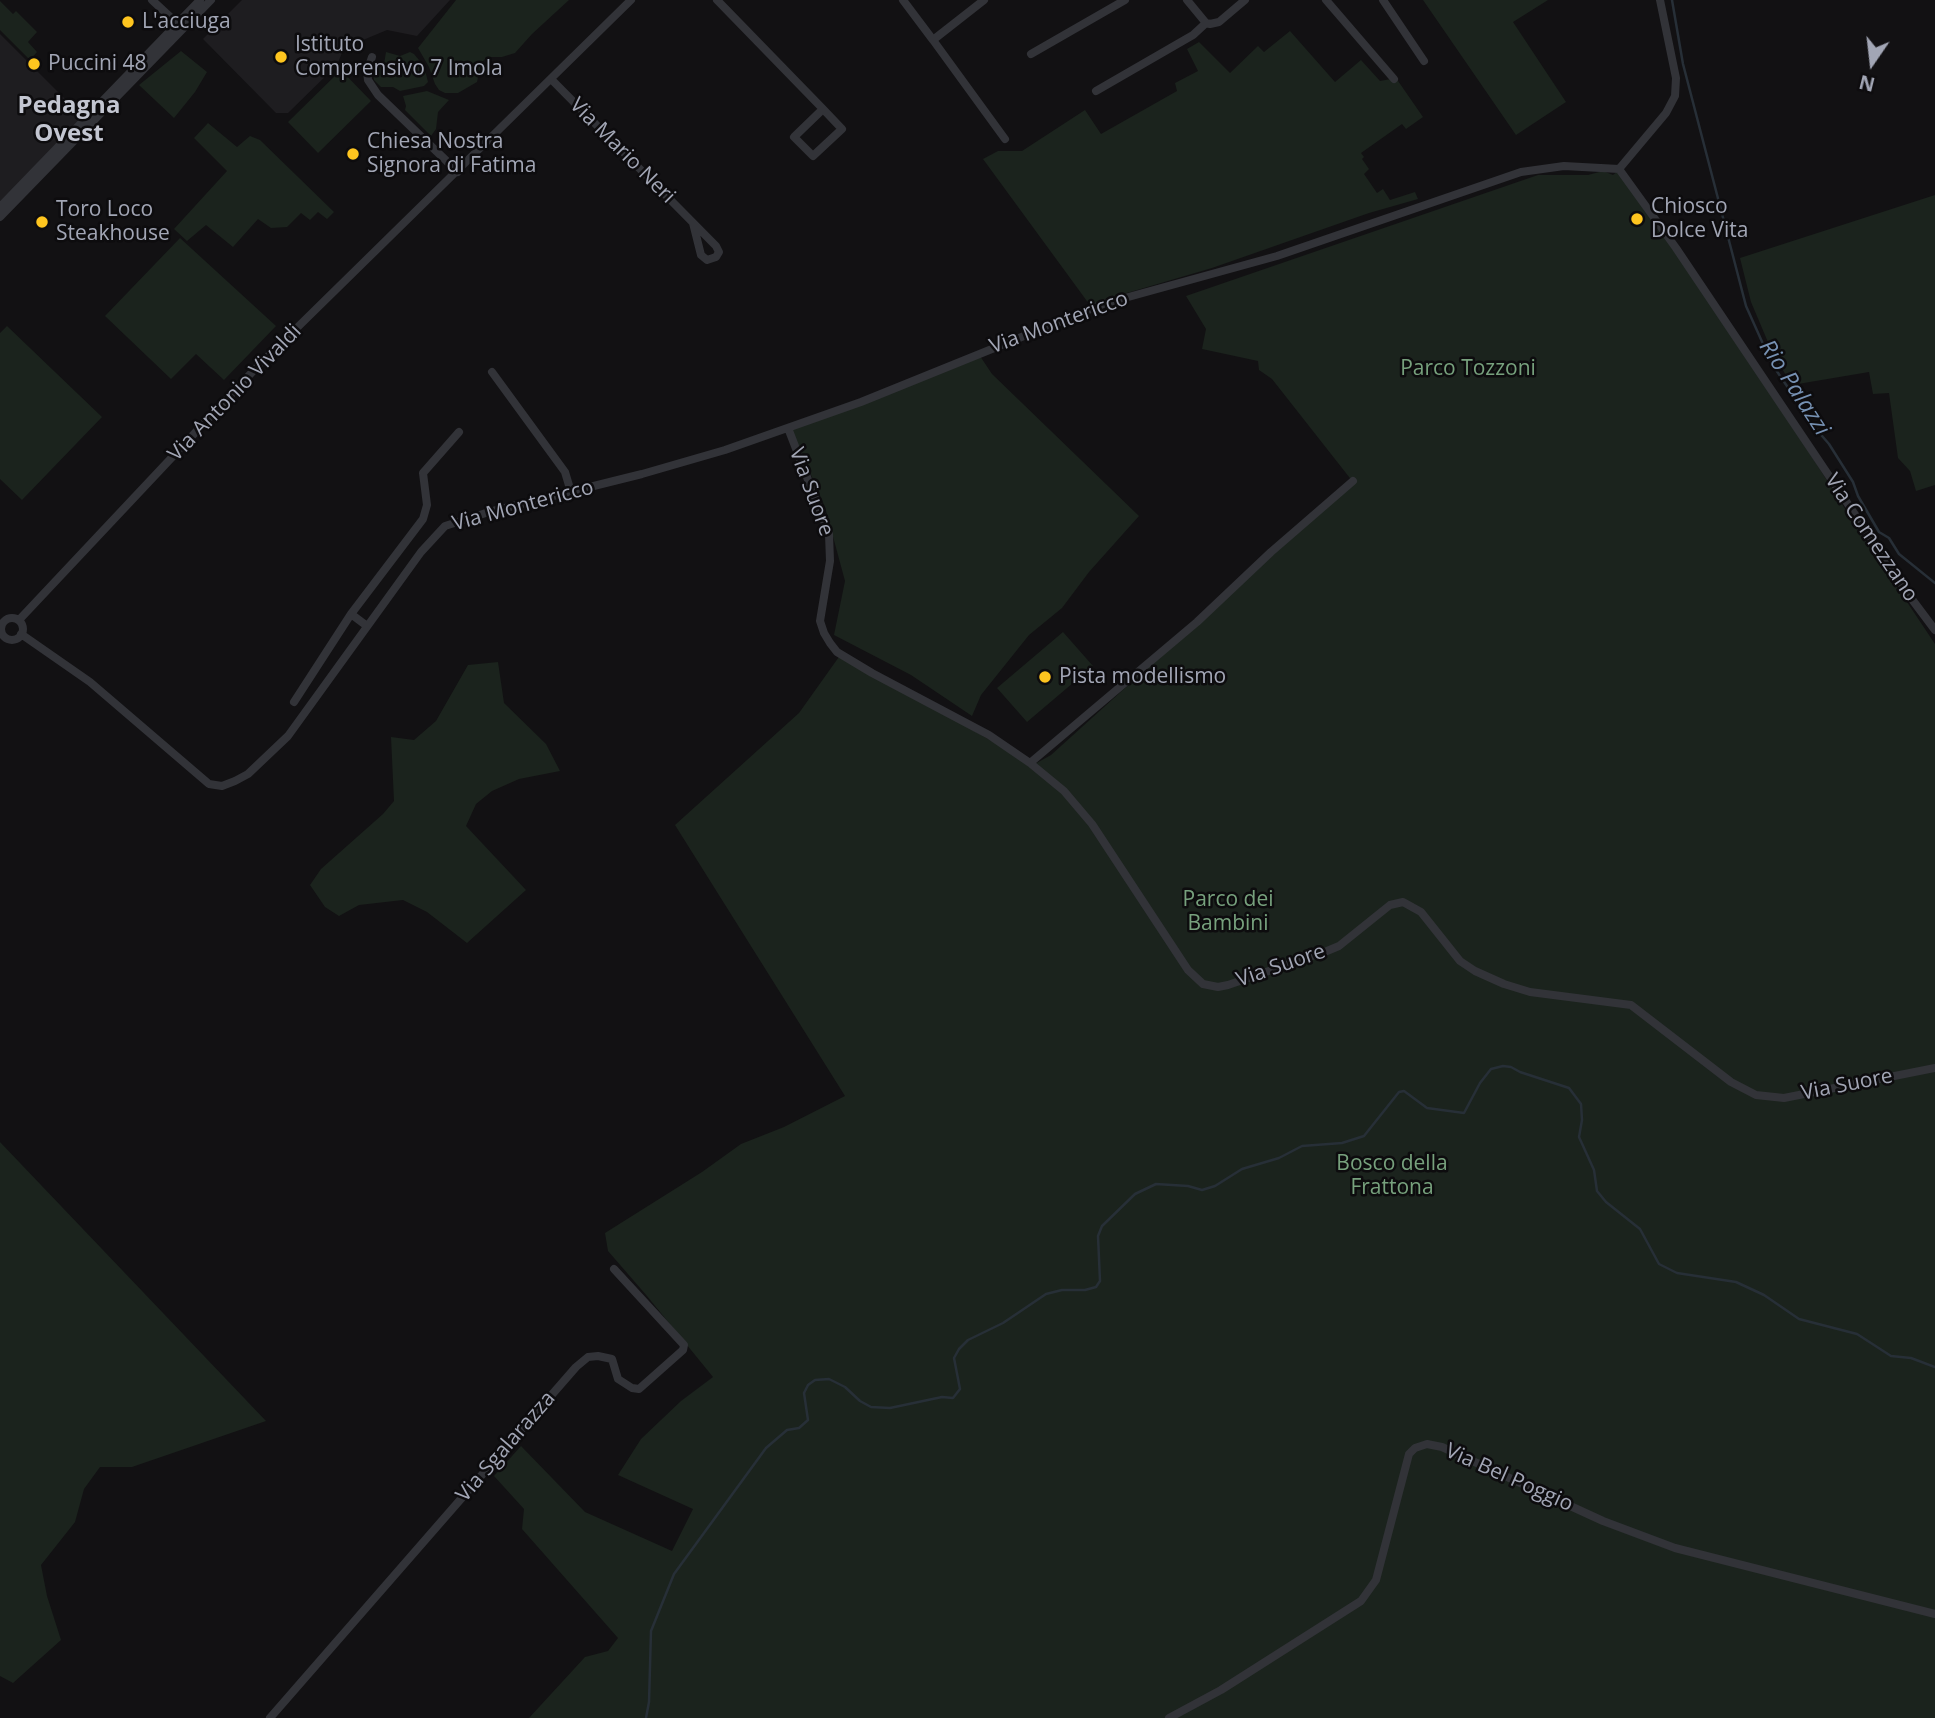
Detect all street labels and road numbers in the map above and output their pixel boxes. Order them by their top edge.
street label: Via Mario Neri [564,93,680,209]
street label: Via Montericco [986,286,1132,360]
street label: Via Antonio Vivaldi [163,319,307,467]
street label: Via Suore [783,444,839,540]
street label: Via Comezzano [1819,469,1923,607]
street label: Via Montericco [450,475,596,537]
street label: Via Suore [1233,939,1329,993]
street label: Via Suore [1799,1064,1895,1106]
street label: Via Sgalarazza [451,1387,561,1507]
street label: Via Bel Poggio [1441,1439,1577,1517]

